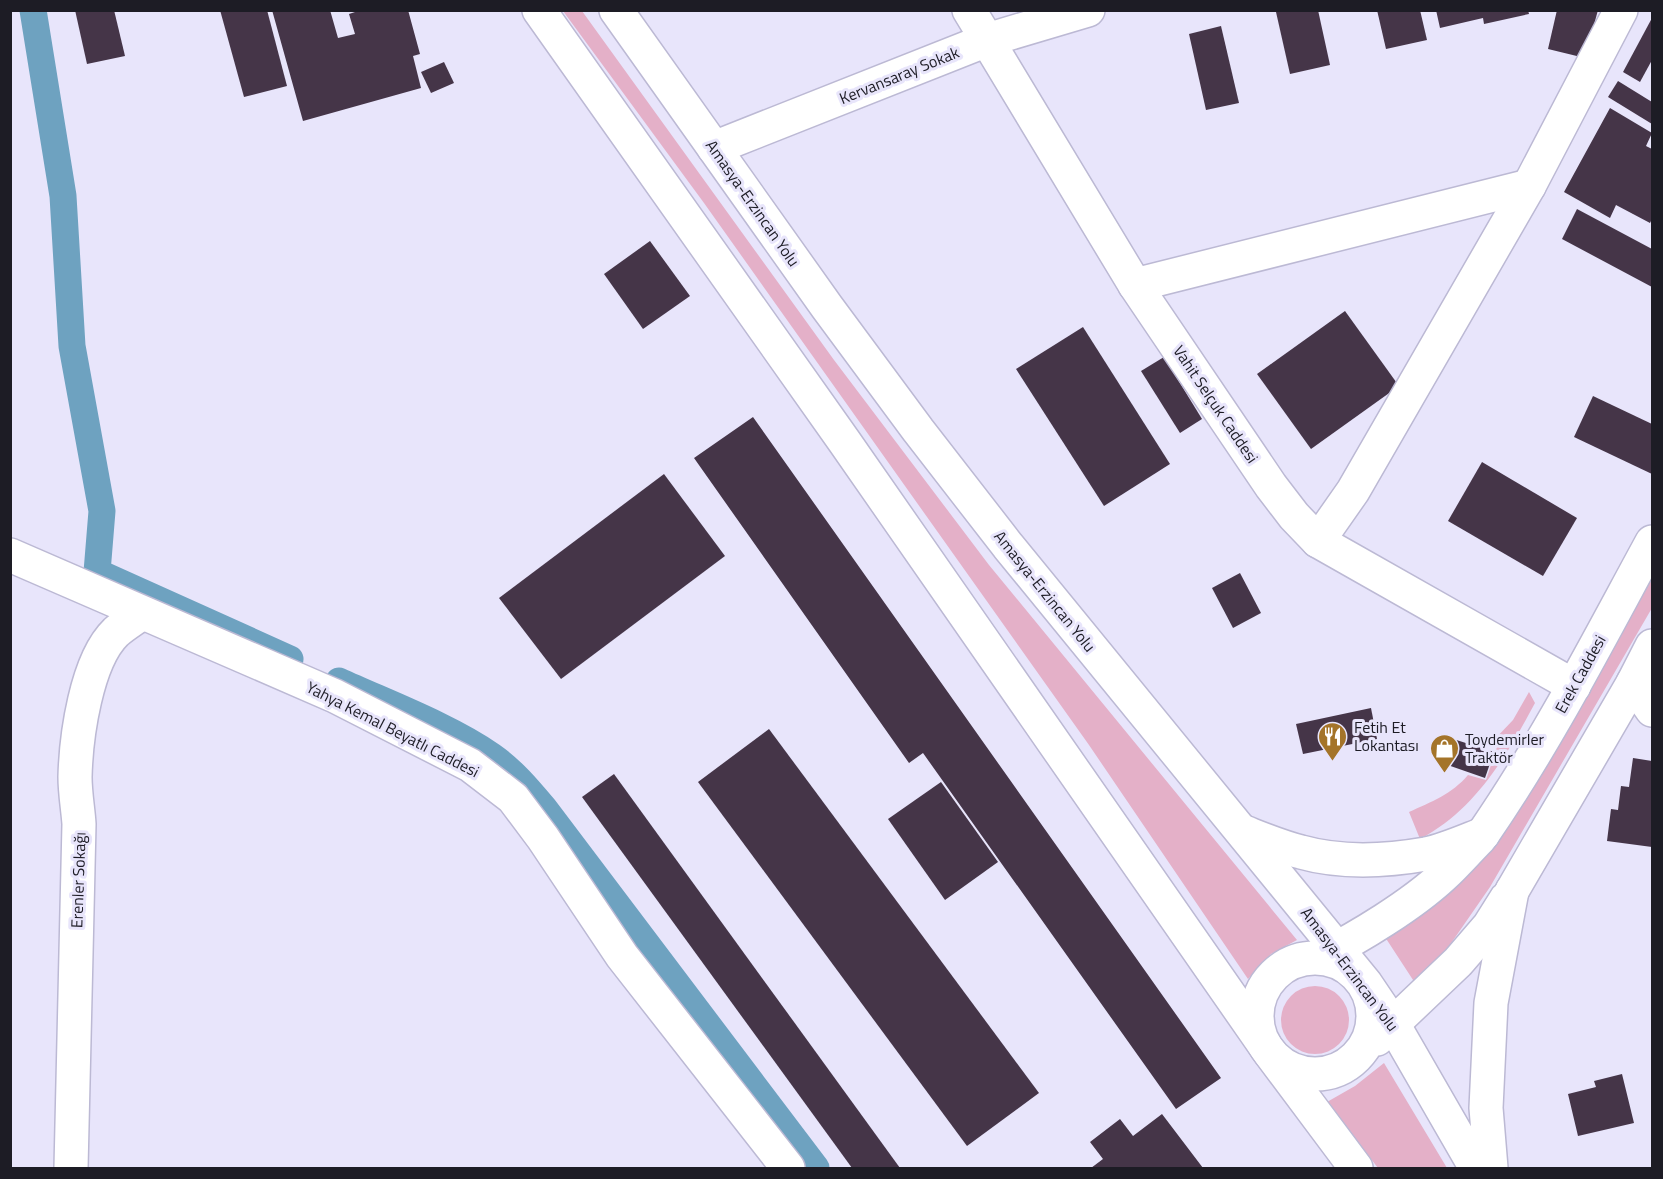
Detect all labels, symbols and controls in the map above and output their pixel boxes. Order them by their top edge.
street label: Kervansaray Sokak [836,40,963,110]
street label: Amasya-Erzincan Yolu [700,135,806,271]
street label: Vahit Selçuk Caddesi [1167,340,1265,468]
street label: Amasya-Erzincan Yolu [989,525,1101,657]
street label: Erek Caddesi [1549,630,1611,718]
street label: Yahya Kemal Beyatlı Caddesi [302,675,484,783]
place label: Fetih Et Lokantası [1354,715,1419,757]
restaurant icon: Fetih Et Lokantası [1317,720,1349,762]
place label: Toydemirler Traktör [1465,727,1545,769]
shop icon: Toydemirler Traktör [1428,732,1460,774]
street label: Erenler Sokağı [64,832,92,928]
street label: Amasya-Erzincan Yolu [1295,902,1405,1036]

